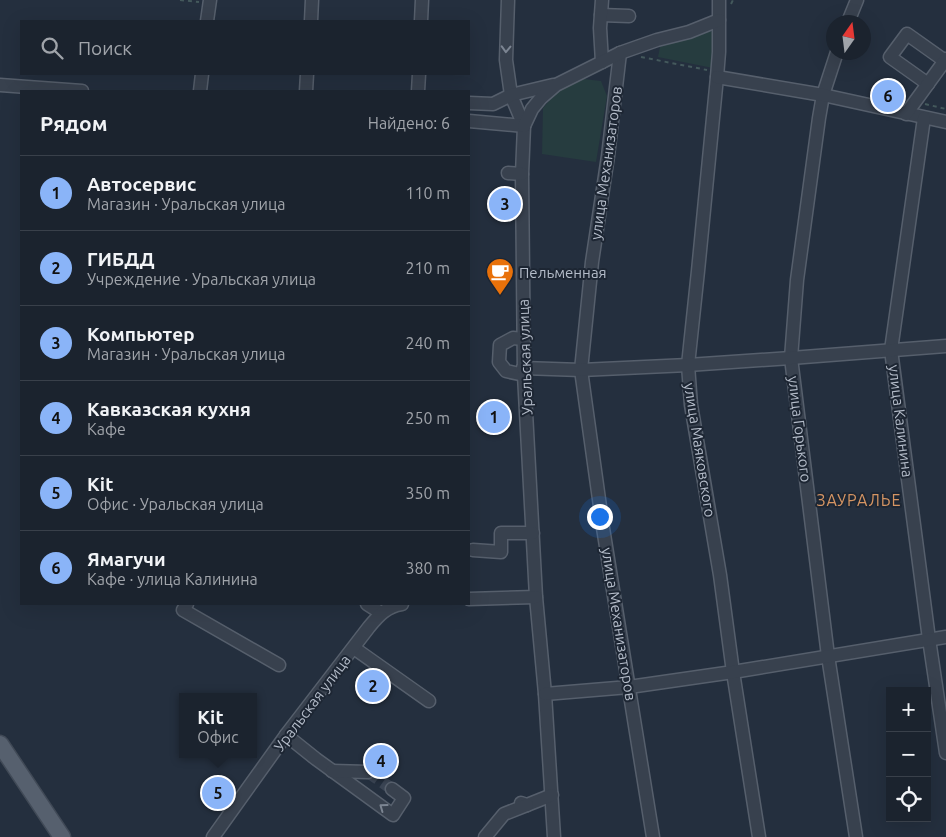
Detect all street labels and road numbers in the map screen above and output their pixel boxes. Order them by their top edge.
street label: улица Механизаторов [587,85,625,241]
street label: Уральская улица [514,299,536,415]
street label: улица Калинина [886,364,916,478]
street label: улица Горького [785,375,815,483]
street label: улица Маяковского [681,382,719,518]
street label: улица Механизаторов [598,546,640,702]
street label: Уральская улица [270,651,354,755]

